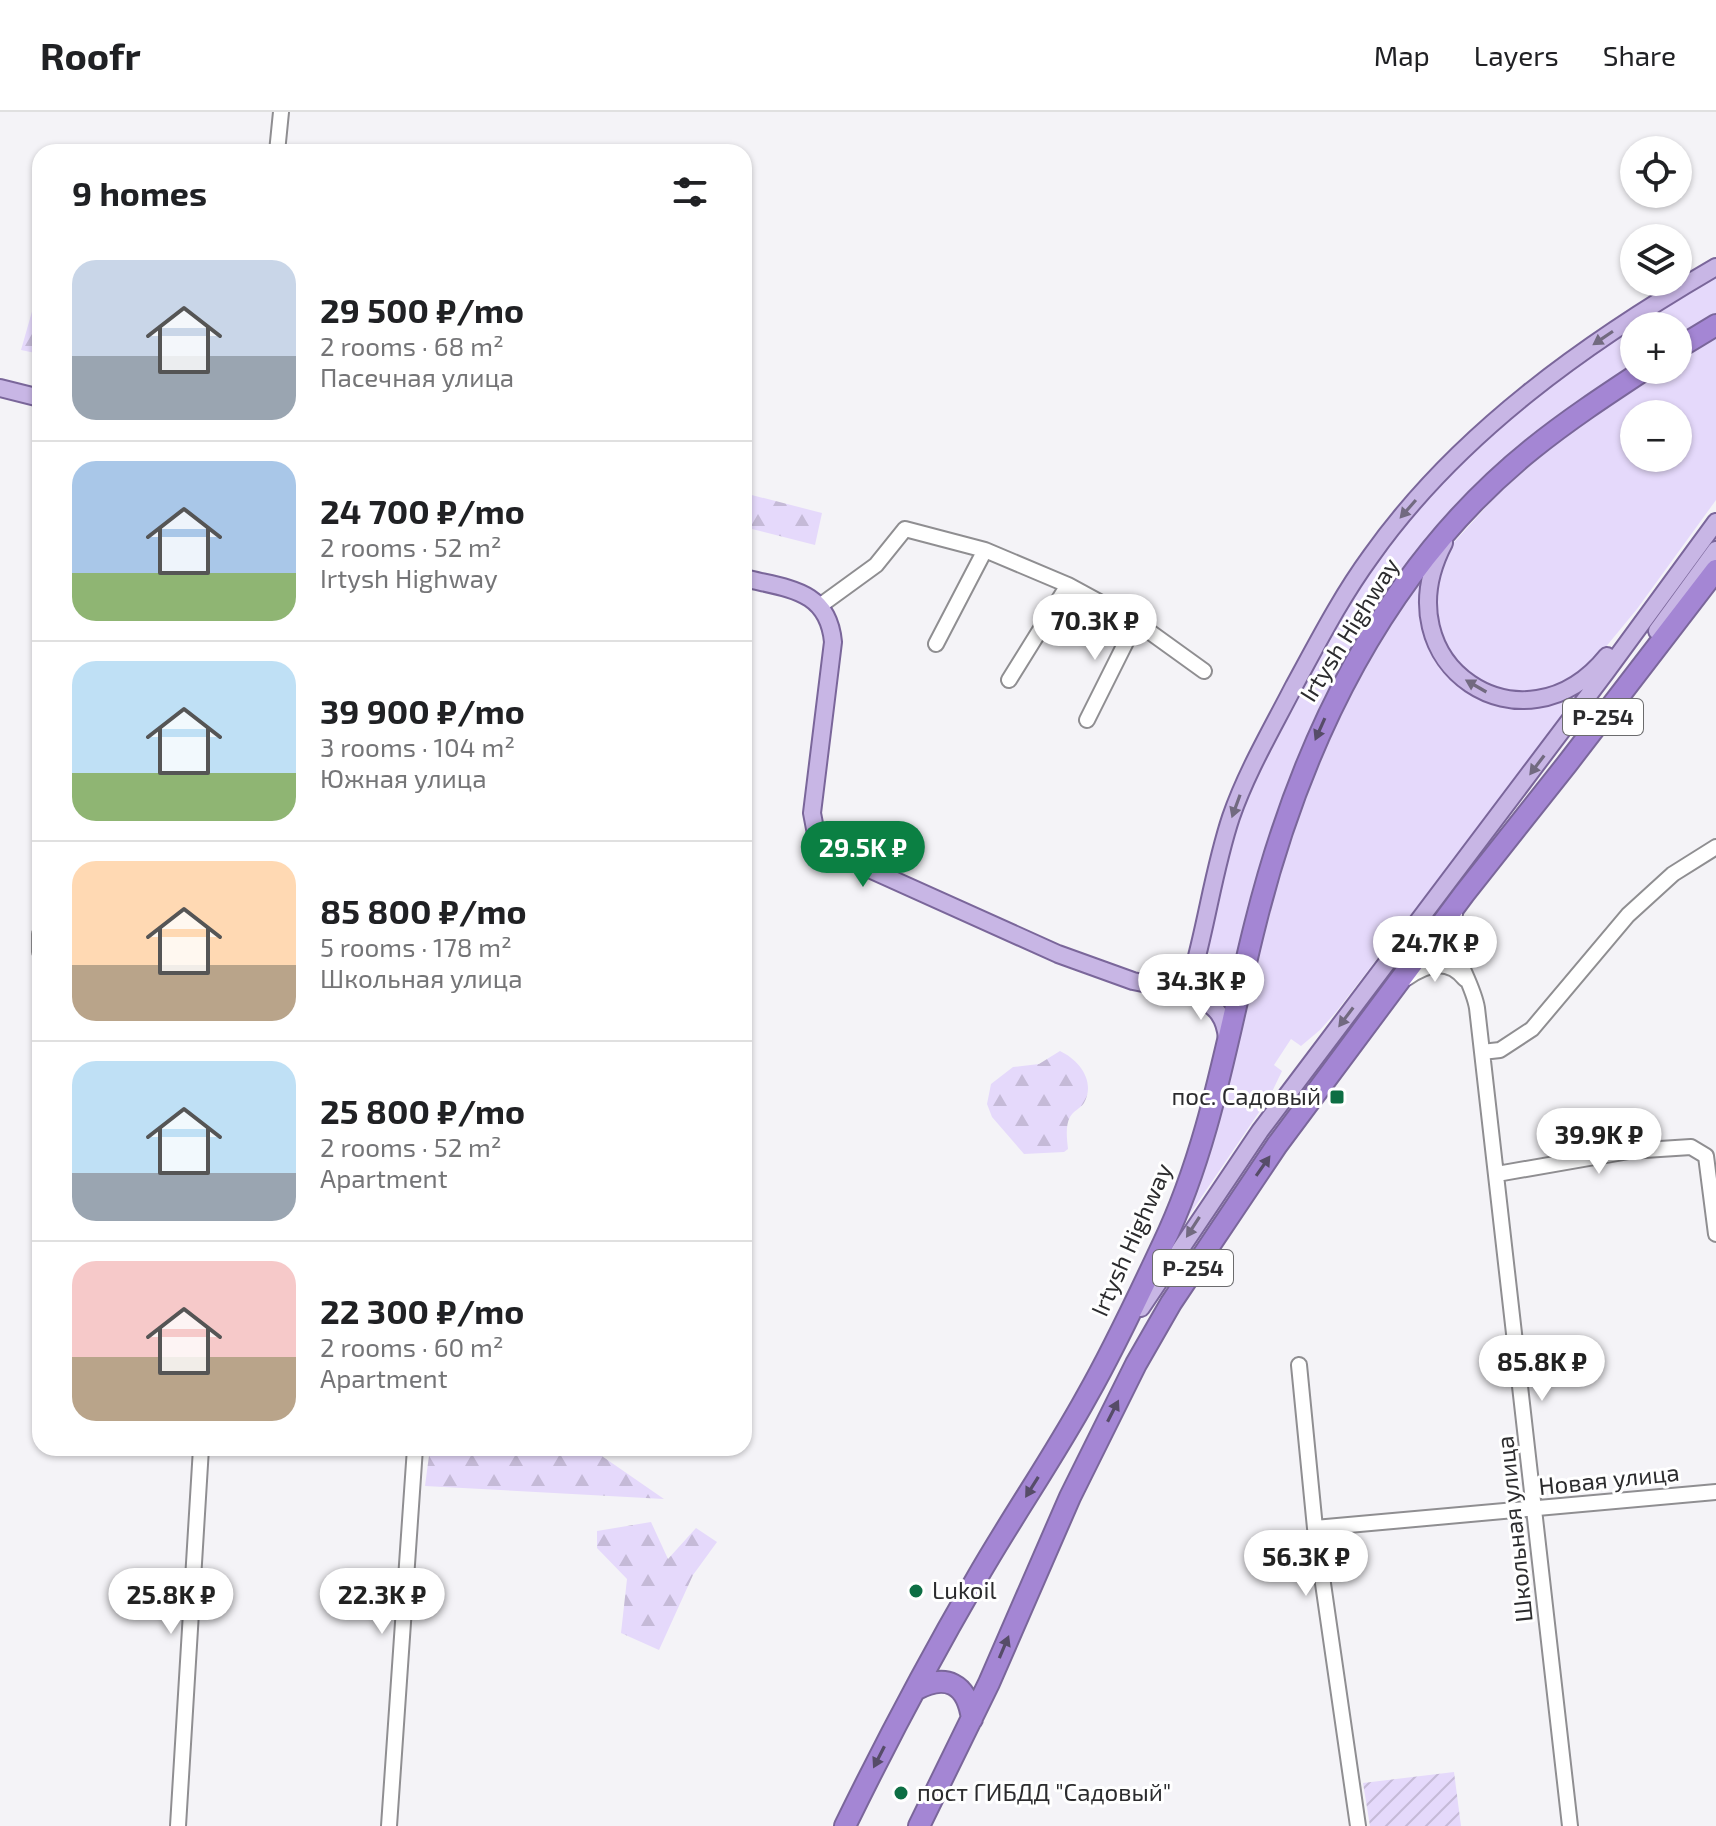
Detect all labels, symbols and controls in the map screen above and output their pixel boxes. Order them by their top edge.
text: Roofr [40,32,141,78]
text: Map [1374,38,1430,72]
text: Layers [1474,38,1559,72]
text: Share [1603,38,1676,72]
map controls [1620,136,1692,472]
button: locate [1620,136,1692,208]
icon: filters [668,170,712,214]
text: 9 homes [72,172,207,213]
button: layers [1620,224,1692,296]
text: 29 500 ₽/mo [320,289,524,330]
icon: home [136,292,232,388]
button: + [1620,312,1692,384]
text: 2 rooms · 68 m² [320,330,504,361]
one-way arrow [1592,331,1613,346]
text: Пасечная улица [320,361,514,392]
button: − [1620,400,1692,472]
text: 24 700 ₽/mo [320,490,525,531]
icon: home [136,493,232,589]
one-way arrow [1400,499,1417,519]
text: 2 rooms · 52 m² [320,531,502,562]
street label: Irtysh Highway [1293,552,1405,706]
text: Irtysh Highway [320,562,498,593]
pin: 70.3K ₽ [1021,594,1169,662]
text: 70.3K ₽ [1051,604,1139,635]
one-way arrow [1464,679,1487,693]
text: 39 900 ₽/mo [320,690,525,731]
icon: home [136,693,232,789]
road number: Р-254 [1563,699,1643,735]
one-way arrow [1313,718,1327,741]
text: 3 rooms · 104 m² [320,731,515,762]
one-way arrow [1529,755,1545,775]
text: Южная улица [320,762,487,793]
one-way arrow [1229,794,1241,818]
pin: 29.5K ₽ [789,821,937,889]
text: 29.5K ₽ [819,831,907,862]
text: 85 800 ₽/mo [320,890,527,931]
icon: home [136,893,232,989]
pin: 24.7K ₽ [1361,916,1509,984]
text: 24.7K ₽ [1391,926,1479,957]
text: 5 rooms · 178 m² [320,931,512,962]
pin: 34.3K ₽ [1127,954,1275,1022]
text: Школьная улица [320,962,523,993]
text: 34.3K ₽ [1156,964,1246,995]
one-way arrow [1338,1006,1354,1028]
place label: пос. Садовый [1172,1081,1321,1110]
marker: пос. Садовый [1328,1088,1346,1106]
text: 25 800 ₽/mo [320,1090,525,1131]
icon: home [136,1093,232,1189]
pin: 39.9K ₽ [1525,1108,1673,1176]
text: 39.9K ₽ [1555,1118,1643,1149]
text: 2 rooms · 52 m² [320,1131,502,1162]
one-way arrow [1255,1155,1270,1176]
street label: Irtysh Highway [1084,1158,1177,1320]
text: Apartment [320,1162,448,1193]
one-way arrow [1186,1217,1201,1238]
road number: Р-254 [1153,1250,1233,1286]
text: 22 300 ₽/mo [320,1290,524,1331]
icon: home [136,1293,232,1389]
text: 2 rooms · 60 m² [320,1331,504,1362]
pin: 85.8K ₽ [1468,1335,1616,1403]
text: 85.8K ₽ [1497,1345,1587,1376]
text: Apartment [320,1362,448,1393]
one-way arrow [1106,1400,1120,1423]
street label: Школьная улица [1489,1435,1539,1624]
street label: Новая улица [1537,1457,1681,1501]
one-way arrow [1025,1475,1040,1498]
pin: 56.3K ₽ [1232,1530,1380,1598]
text: 56.3K ₽ [1262,1540,1350,1571]
pin: 25.8K ₽ [97,1568,245,1636]
pin: 22.3K ₽ [308,1568,456,1636]
place label: Lukoil [932,1575,997,1604]
text: 25.8K ₽ [126,1578,216,1609]
text: 22.3K ₽ [338,1578,426,1609]
marker: Lukoil [907,1582,925,1600]
one-way arrow [998,1636,1011,1659]
one-way arrow [872,1746,886,1769]
place label: пост ГИБДД "Садовый" [917,1777,1171,1806]
marker: пост ГИБДД "Садовый" [892,1784,910,1802]

